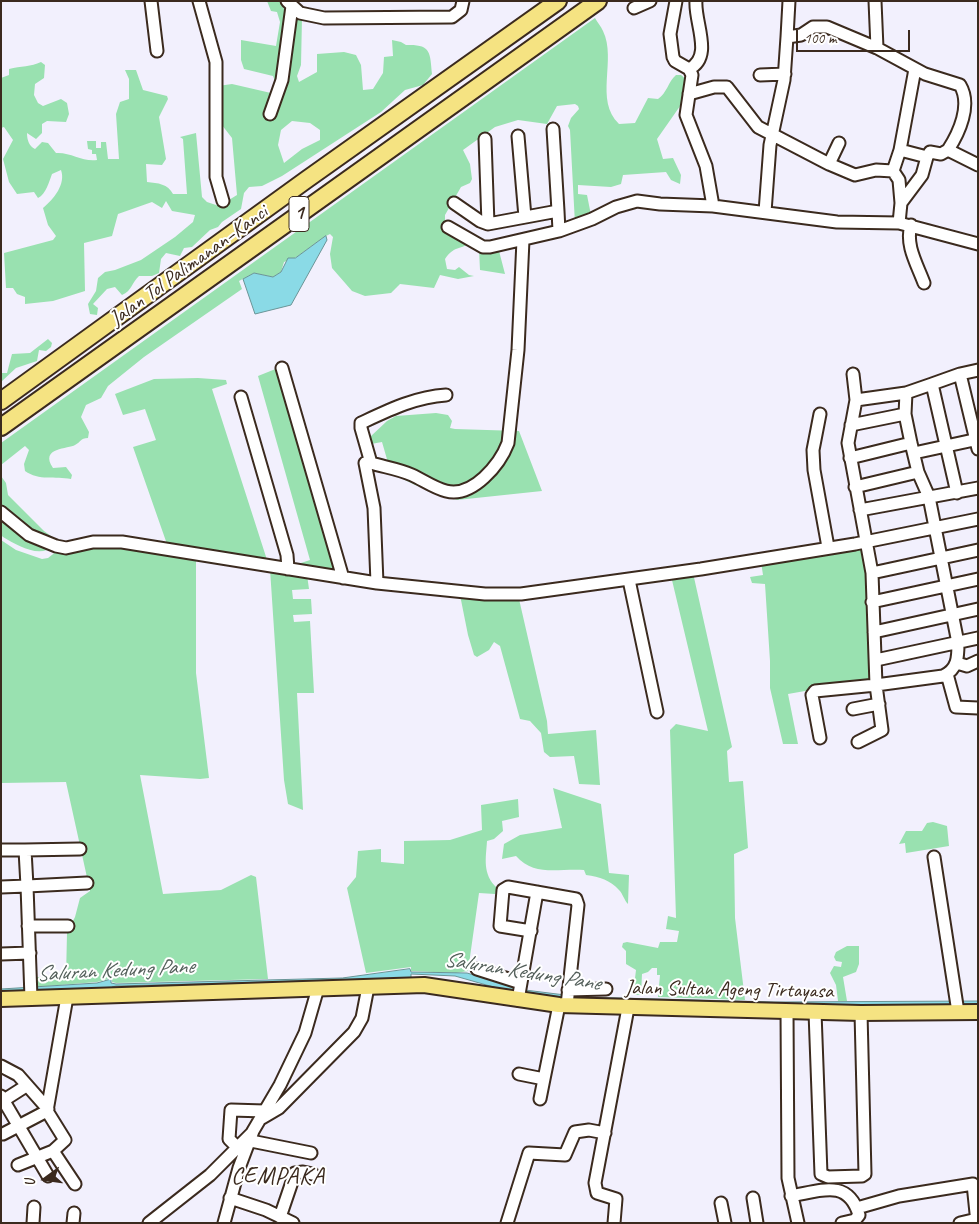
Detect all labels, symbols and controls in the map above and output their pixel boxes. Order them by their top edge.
scale bar [799,20,913,52]
text: 100 m [804,29,836,48]
road number: 1 [289,196,309,232]
street label: Jalan Tol Palimanan–Kanci [105,200,273,332]
water label: Saluran Kedung Pane [442,947,602,997]
water label: Saluran Kedung Pane [36,954,194,988]
street label: Jalan Sultan Ageng Tirtayasa [625,976,833,1004]
north arrow [20,1154,70,1204]
district label: CEMPAKA [230,1163,326,1191]
text: U [21,1177,39,1188]

